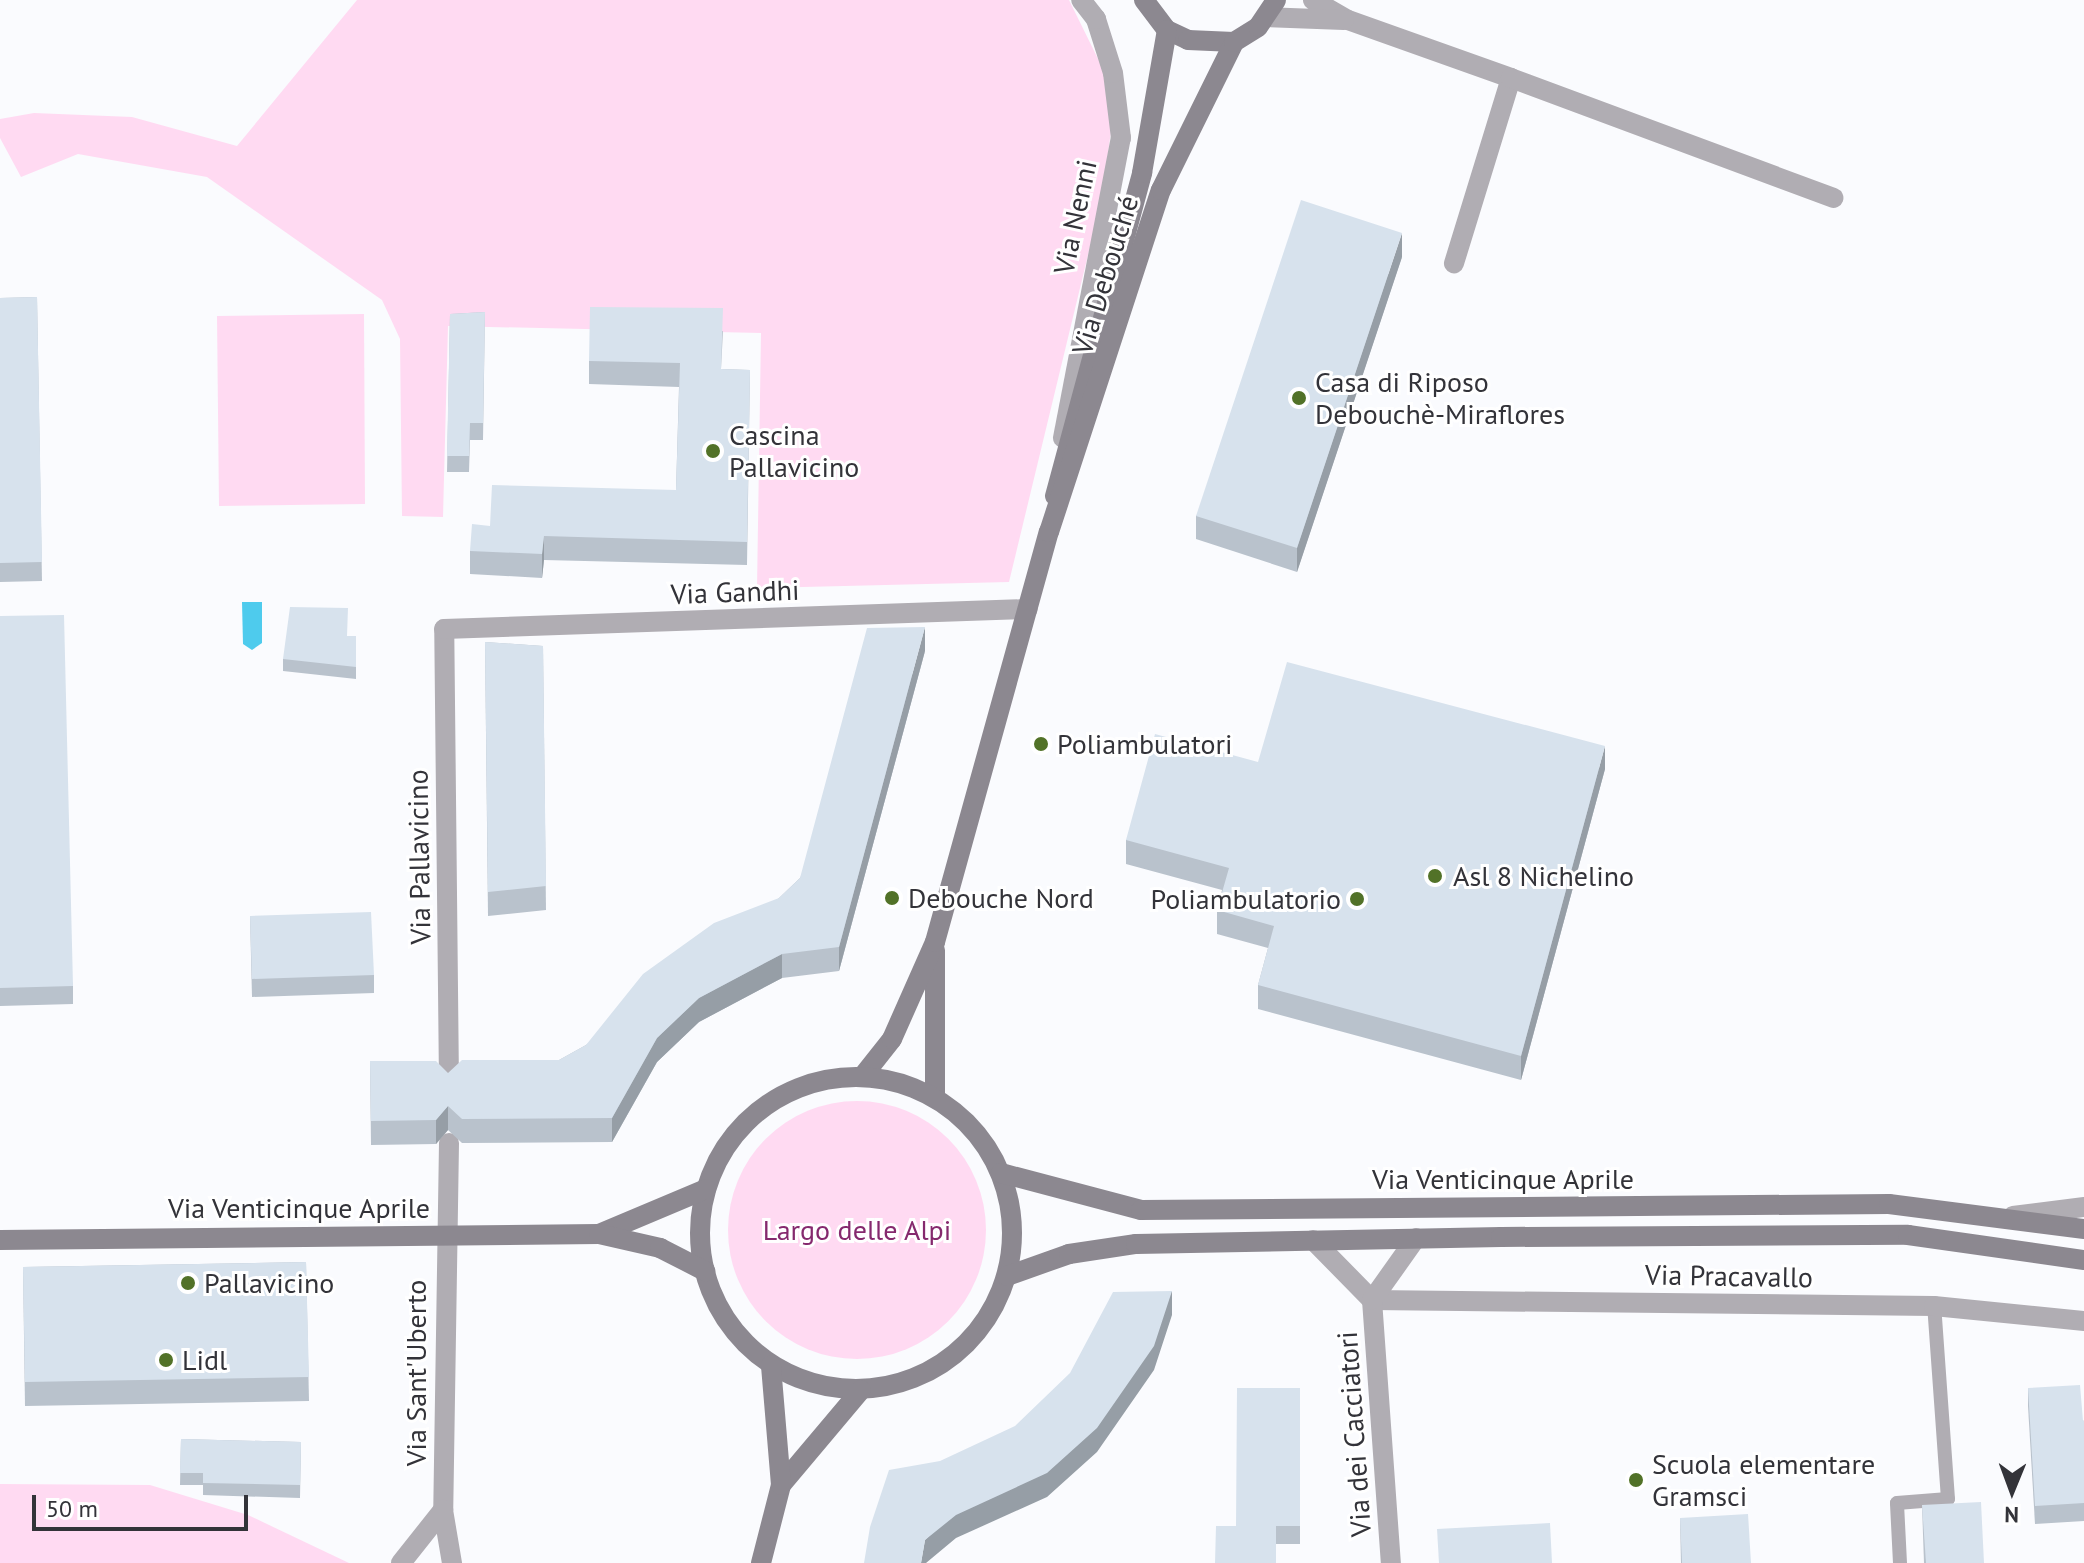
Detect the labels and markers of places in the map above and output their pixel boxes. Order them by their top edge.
place label: Casa di Riposo Debouchè-Miraflores [1315,365,1565,431]
marker: Casa di Riposo Debouchè-Miraflores [1290,389,1308,407]
place label: Cascina Pallavicino [729,418,859,484]
marker: Cascina Pallavicino [704,442,722,460]
place label: Poliambulatori [1057,727,1232,761]
marker: Poliambulatori [1032,735,1050,753]
place label: Asl 8 Nichelino [1453,859,1634,893]
marker: Asl 8 Nichelino [1424,865,1446,887]
place label: Debouche Nord [908,881,1094,915]
place label: Poliambulatorio [1151,882,1341,916]
marker: Debouche Nord [883,889,901,907]
marker: Poliambulatorio [1348,890,1366,908]
place label: Pallavicino [204,1266,334,1300]
marker: Pallavicino [179,1274,197,1292]
place label: Lidl [182,1343,227,1377]
marker: Lidl [157,1351,175,1369]
place label: Scuola elementare Gramsci [1652,1447,1875,1513]
marker: Scuola elementare Gramsci [1627,1471,1645,1489]

